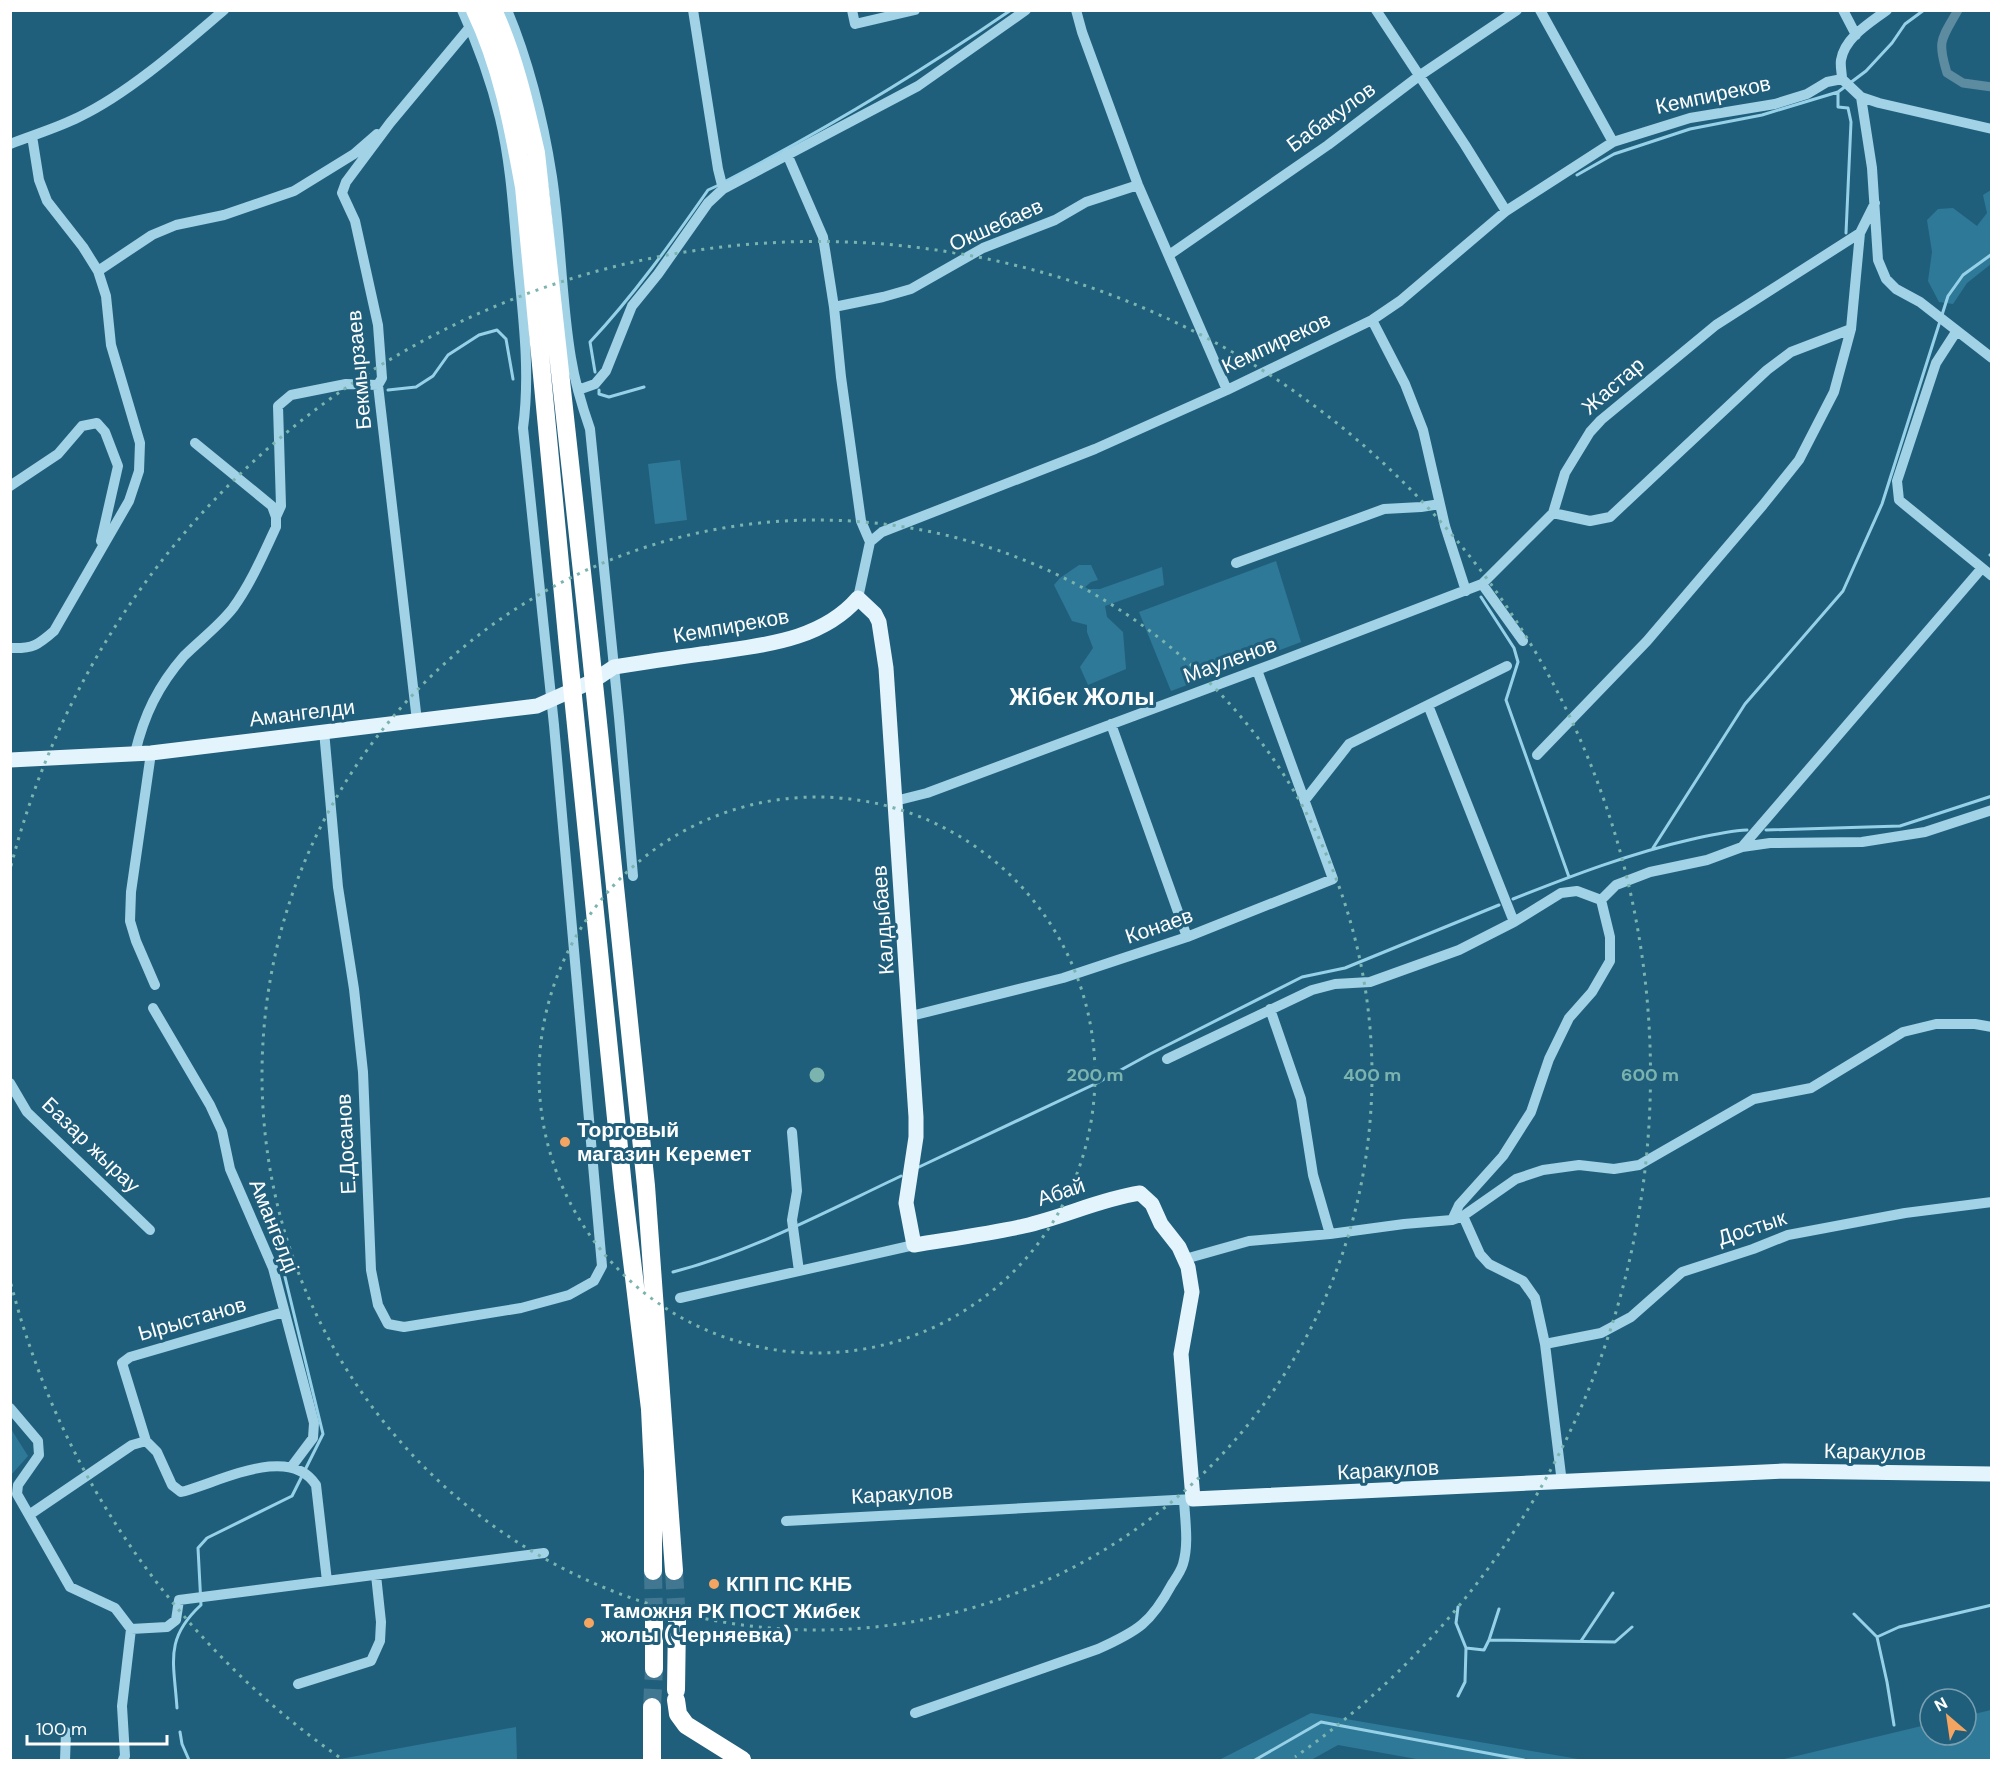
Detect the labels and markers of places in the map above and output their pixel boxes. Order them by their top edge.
centre of rings [807,1065,827,1085]
place label: Торговый магазин Керемет [577,1116,752,1168]
marker: Торговый магазин Керемет [558,1135,572,1149]
place label: КПП ПС КНБ [726,1570,852,1598]
marker: КПП ПС КНБ [707,1577,721,1591]
place label: Таможня РК ПОСТ Жибек жолы (Черняевка) [600,1597,861,1649]
marker: Таможня РК ПОСТ Жибек жолы (Черняевка) [582,1616,596,1630]

